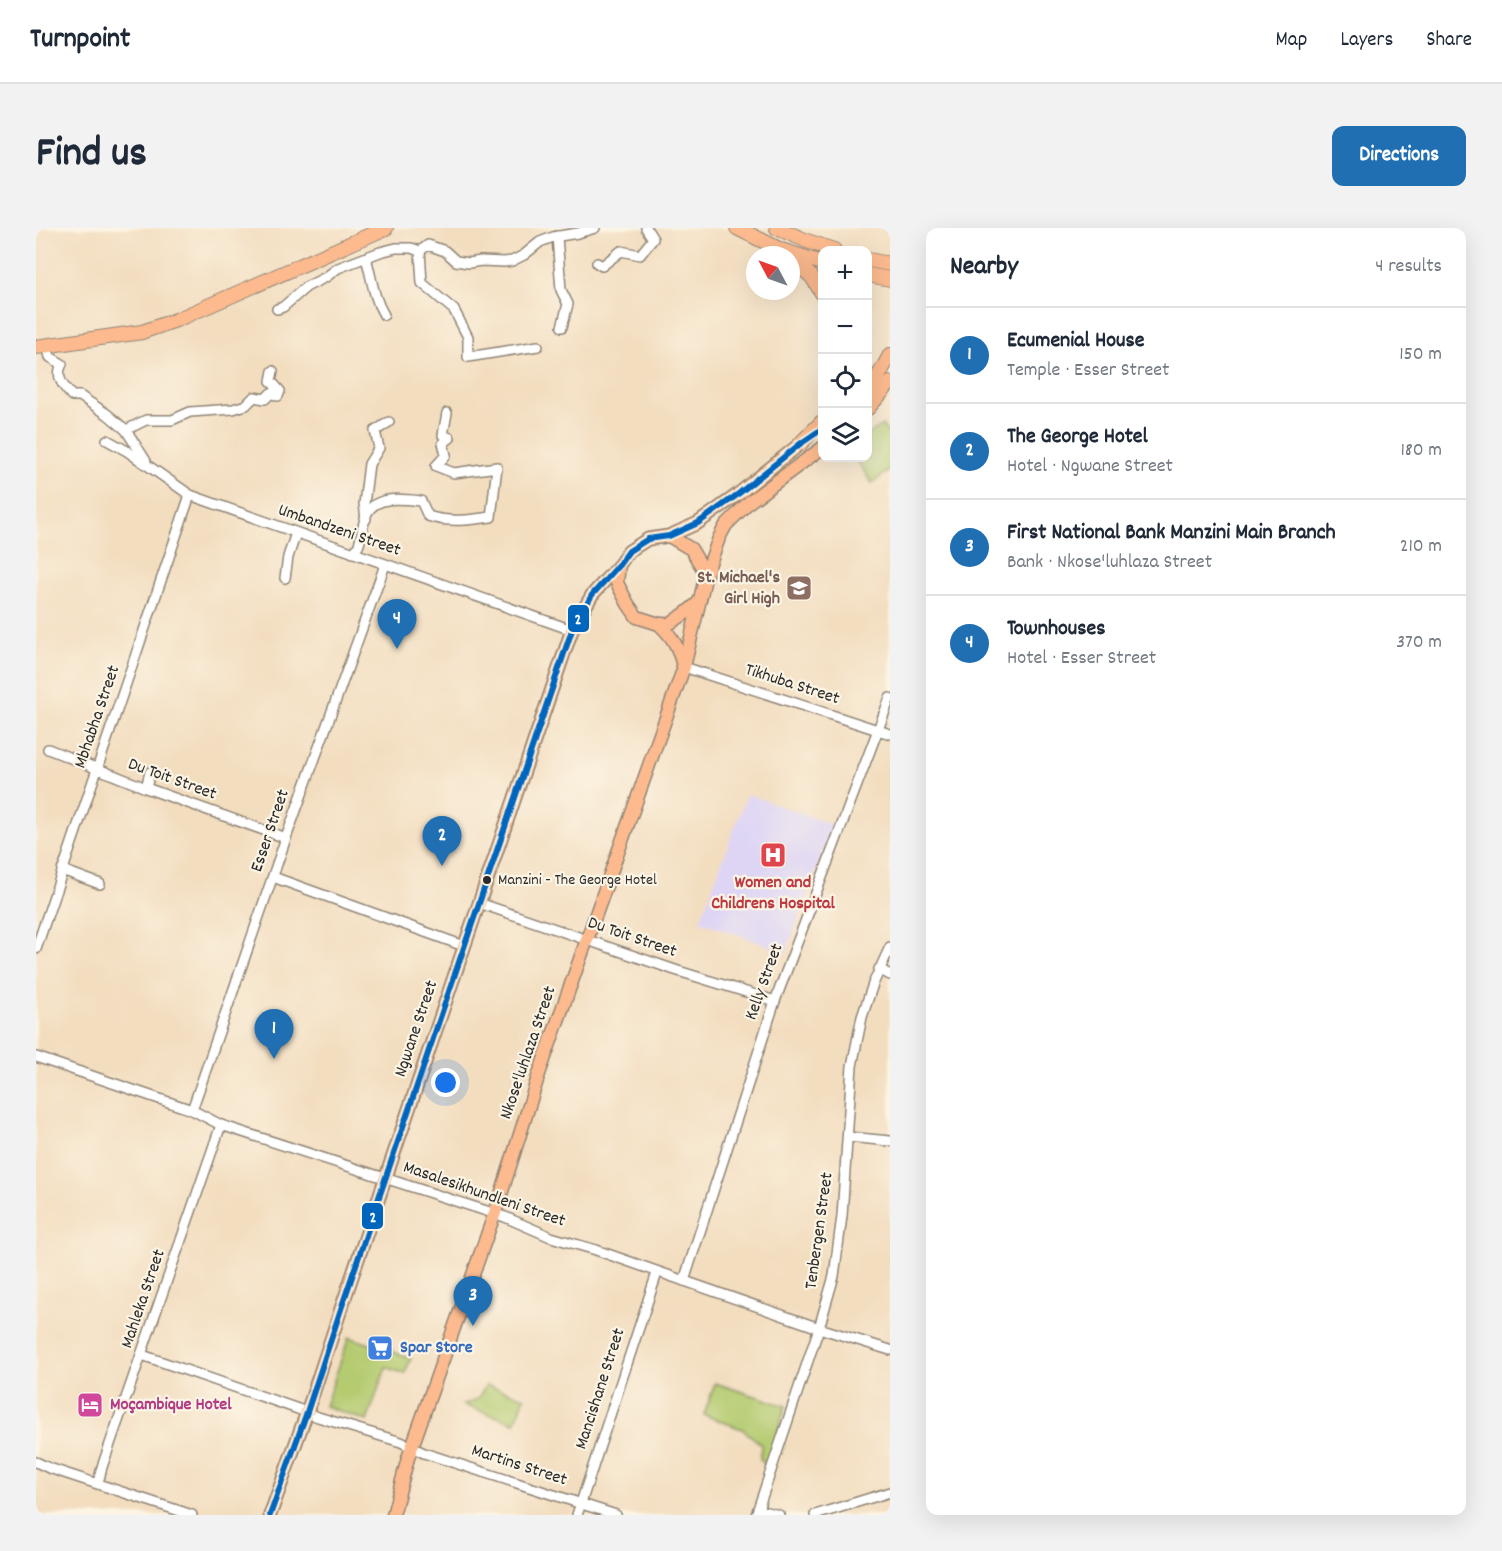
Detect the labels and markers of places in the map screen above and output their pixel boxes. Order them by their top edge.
place label: St. Michael's Girl High [697,566,780,612]
school or university icon: St. Michael's Girl High [784,573,814,603]
pin: 4 [378,600,416,649]
pin: 2 [422,816,462,866]
hospital icon: Women and Childrens Hospital [758,840,788,870]
place label: Manzini - The George Hotel [498,869,657,892]
place label: Women and Childrens Hospital [711,871,835,917]
marker: Manzini - The George Hotel [481,874,493,886]
pin: 1 [254,1010,294,1059]
pin: 3 [454,1276,492,1326]
supermarket icon: Spar Store [365,1333,395,1363]
place label: Spar Store [400,1336,473,1361]
hotel icon: Moçambique Hotel [75,1390,105,1420]
place label: Moçambique Hotel [110,1393,232,1418]

